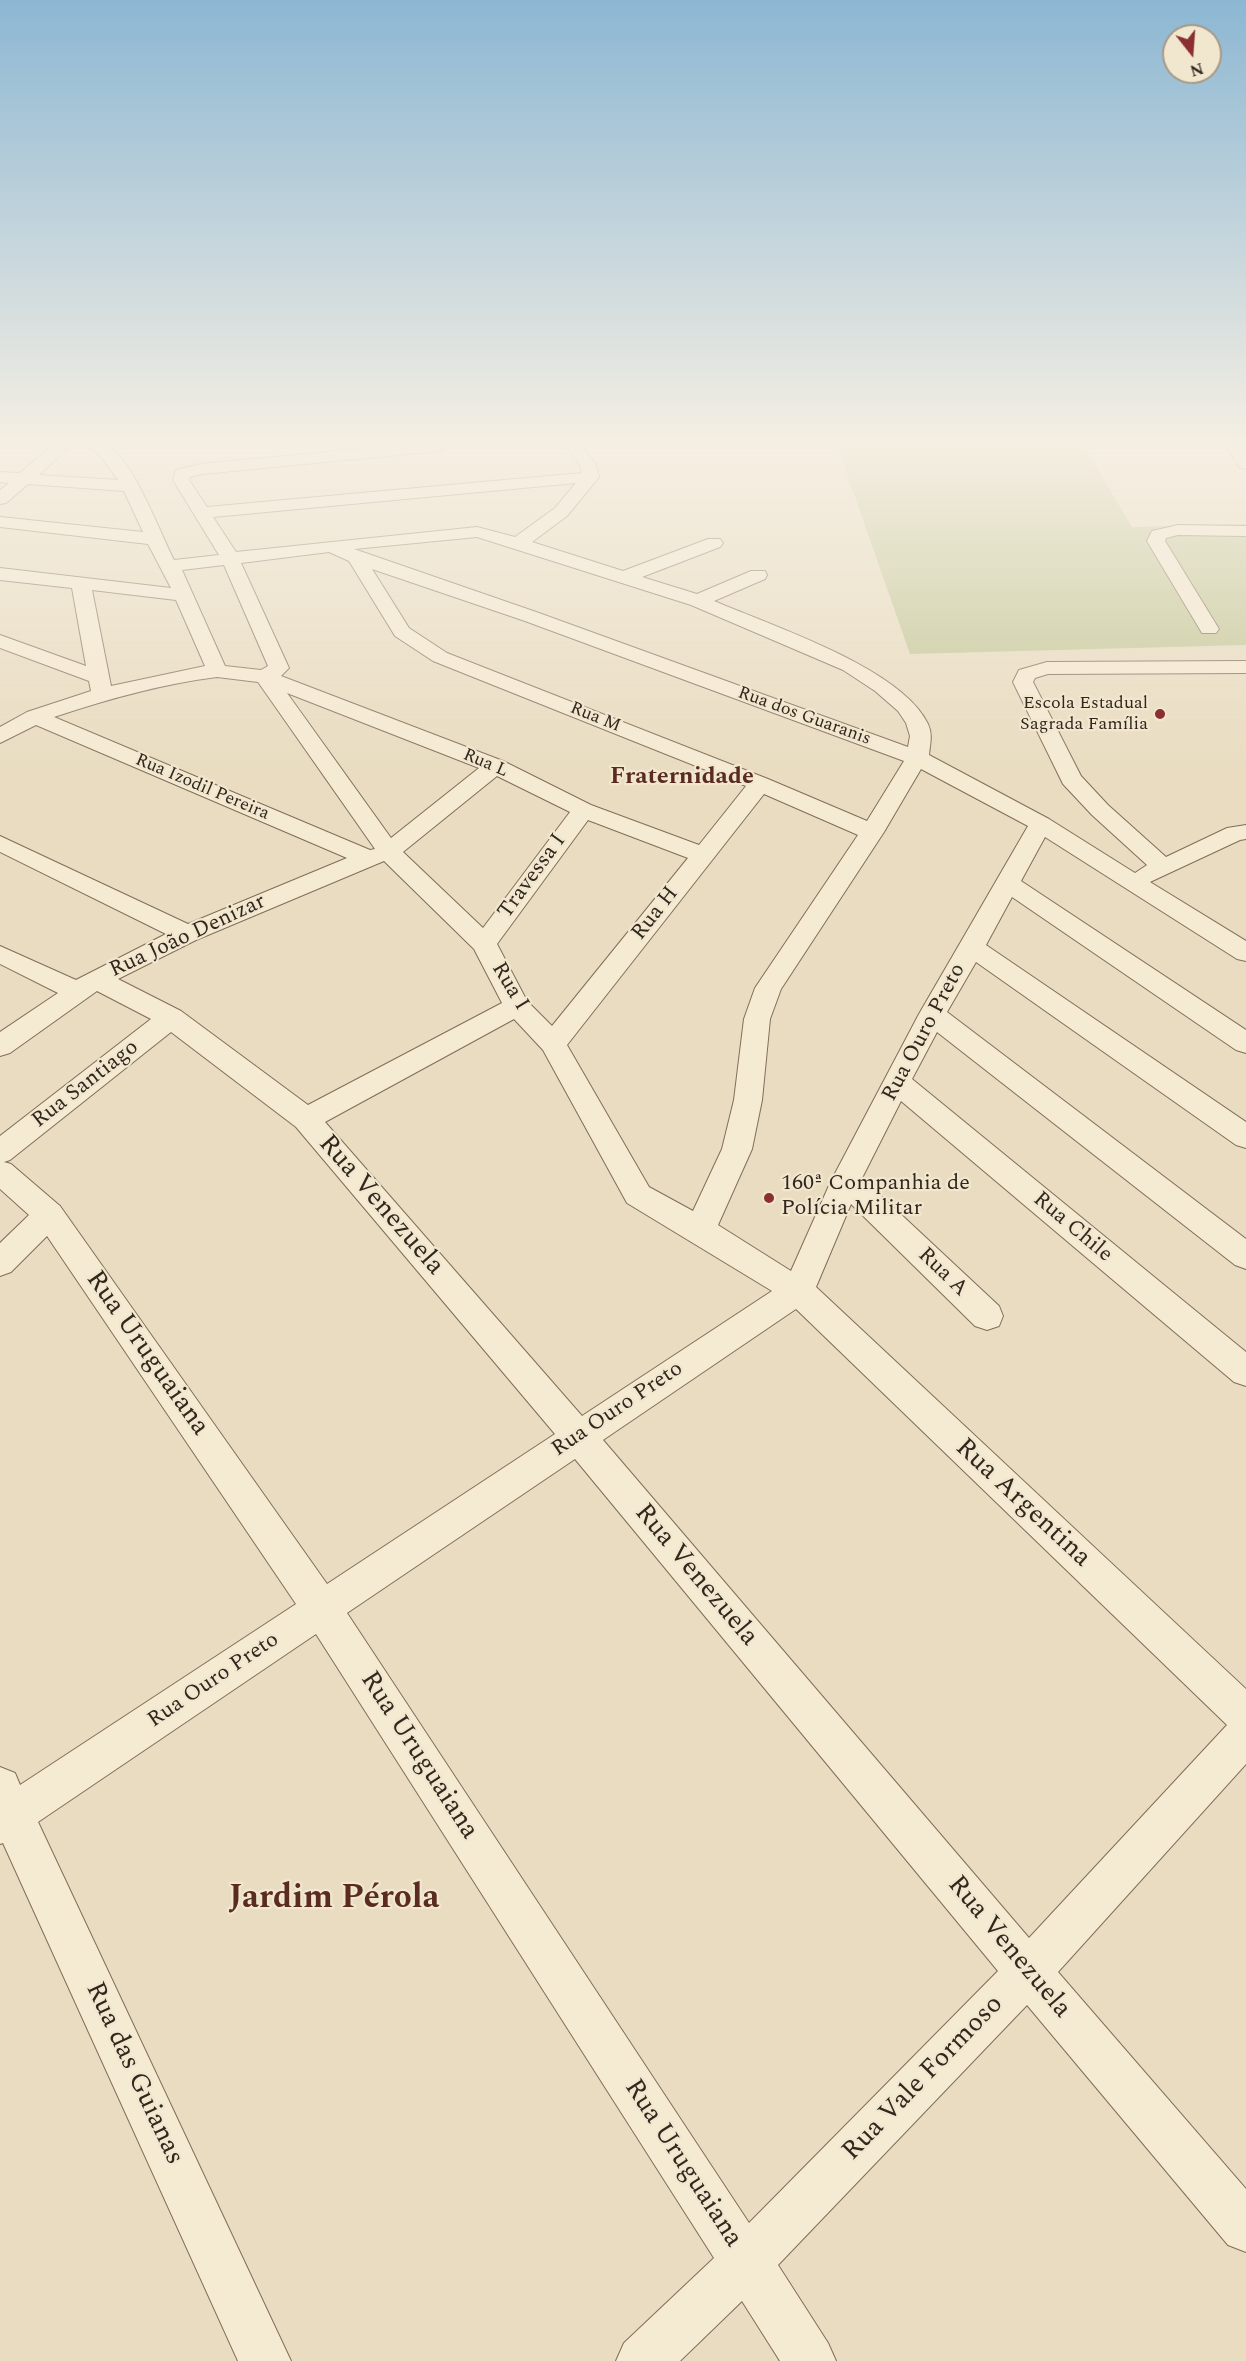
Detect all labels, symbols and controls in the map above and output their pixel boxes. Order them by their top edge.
north arrow [1162,24,1222,84]
text: N [1187,56,1206,83]
street label: Rua dos Guaranis [735,683,873,751]
place label: Escola Estadual Sagrada Família [1020,693,1148,736]
street label: Rua M [567,698,623,738]
marker: Escola Estadual Sagrada Família [1153,707,1167,721]
street label: Rua L [459,745,511,783]
street label: Rua Izodil Pereira [132,750,272,826]
district label: Fraternidade [610,764,754,792]
street label: Travessa I [493,829,573,925]
street label: Rua H [627,882,685,946]
street label: Rua João Denizar [106,889,270,985]
street label: Rua I [484,958,534,1016]
street label: Rua Ouro Preto [878,960,972,1106]
street label: Rua Santiago [28,1035,144,1135]
street label: Rua Venezuela [310,1129,450,1283]
place label: 160ª Companhia de Polícia Militar [781,1172,970,1224]
street label: Rua Chile [1027,1187,1117,1269]
marker: 160ª Companhia de Polícia Militar [762,1191,776,1205]
street label: Rua A [911,1243,973,1303]
street label: Rua Uruguaiana [77,1265,215,1443]
street label: Rua Ouro Preto [548,1356,688,1464]
street label: Rua Argentina [947,1433,1097,1575]
street label: Rua Venezuela [626,1498,764,1654]
street label: Rua Ouro Preto [144,1627,284,1735]
street label: Rua Uruguaiana [352,1666,484,1846]
street label: Rua Venezuela [939,1870,1077,2026]
district label: Jardim Pérola [228,1881,440,1921]
street label: Rua das Guianas [77,1978,189,2170]
street label: Rua Vale Formoso [837,1990,1011,2168]
street label: Rua Uruguaiana [616,2074,748,2254]

